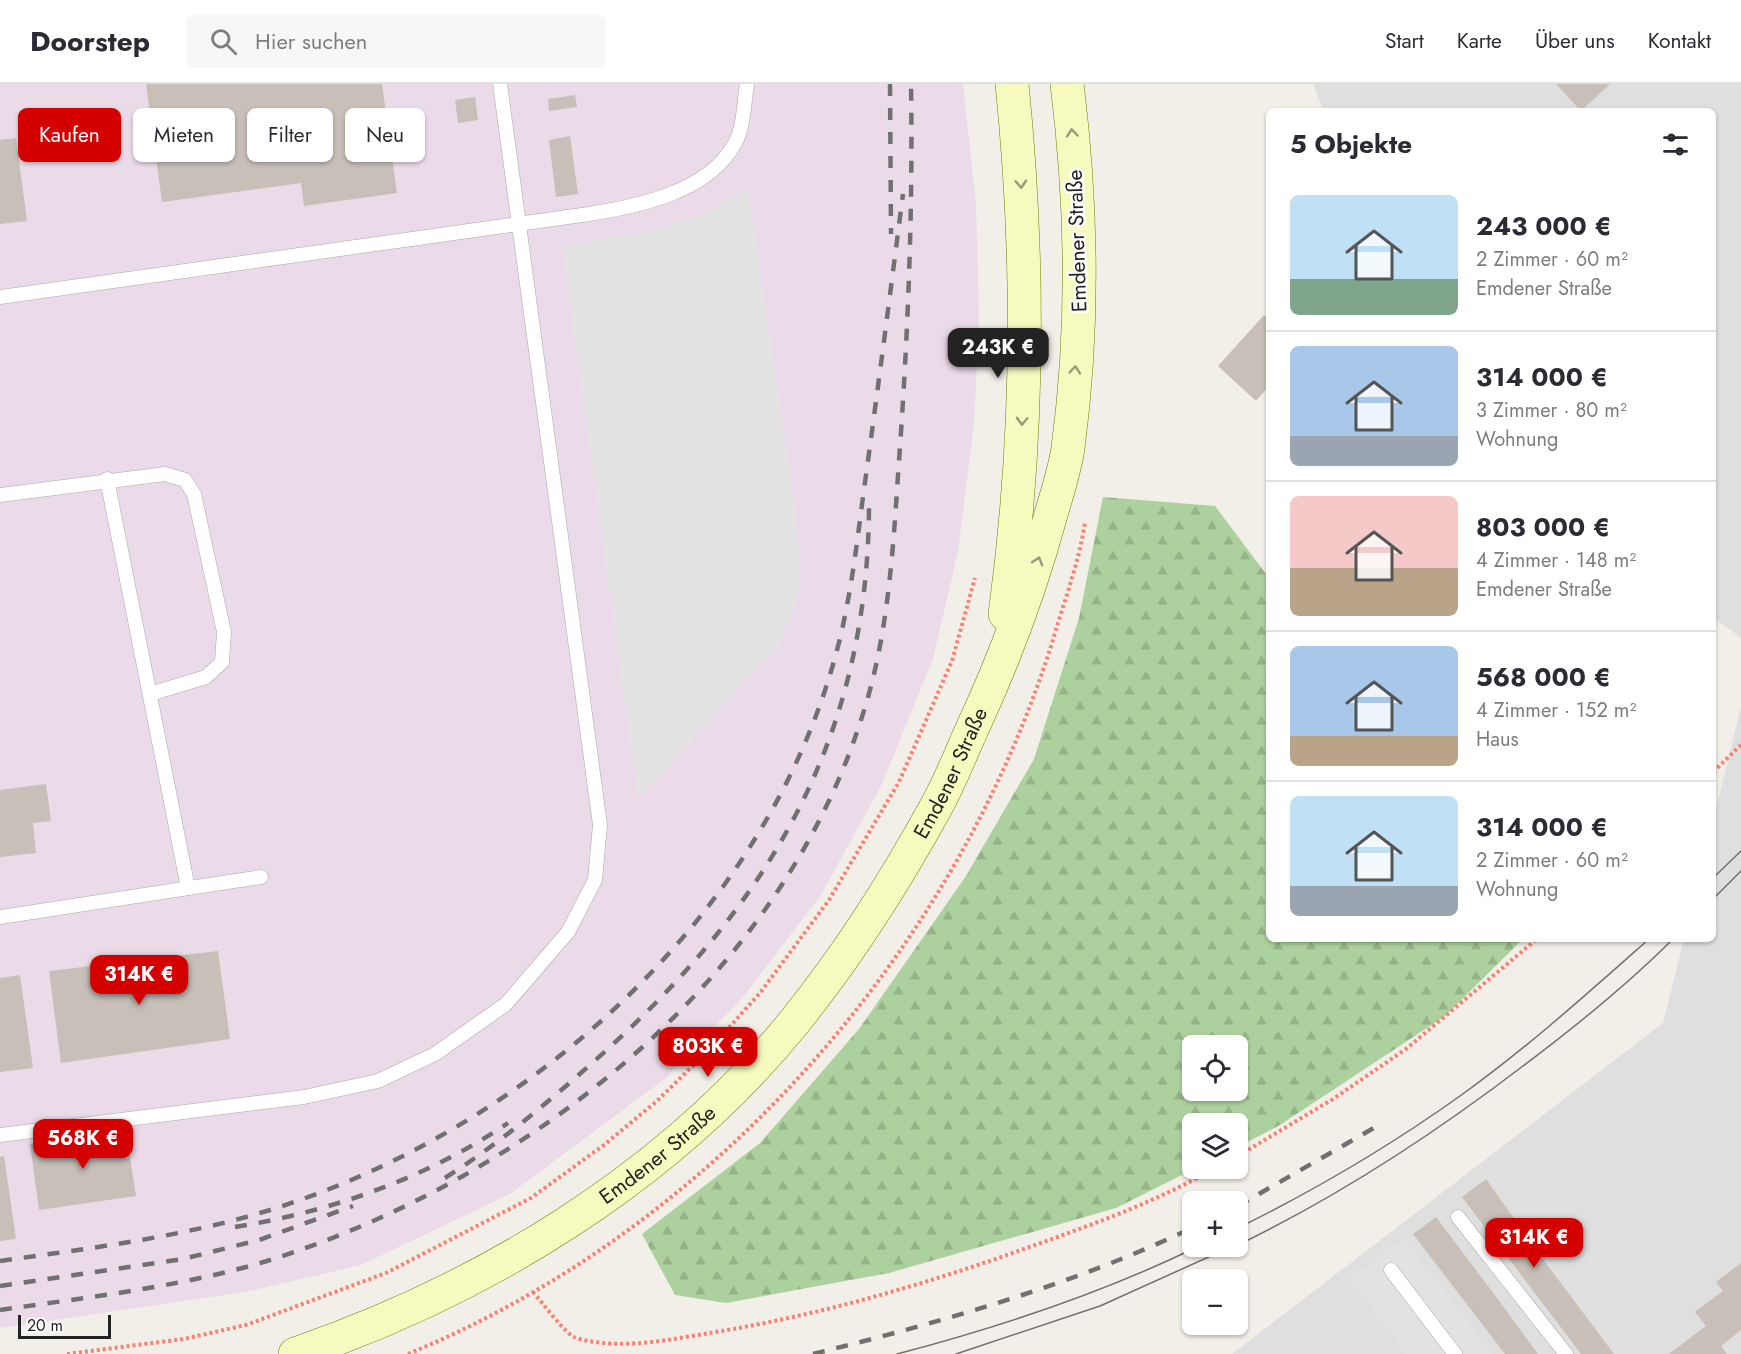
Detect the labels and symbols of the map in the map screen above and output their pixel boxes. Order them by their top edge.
one-way arrow [1066,129,1079,138]
street label: Emdener Straße [1060,169,1094,313]
one-way arrow [1014,180,1027,189]
pin: 243K € [949,328,1047,379]
one-way arrow [1068,365,1081,375]
one-way arrow [1016,416,1029,425]
one-way arrow [1031,556,1043,567]
street label: Emdener Straße [906,702,995,844]
pin: 314K € [90,955,188,1006]
pin: 803K € [659,1027,757,1078]
street label: Emdener Straße [593,1098,723,1212]
pin: 568K € [34,1119,132,1170]
pin: 314K € [1485,1218,1583,1269]
scale bar [18,1312,111,1340]

